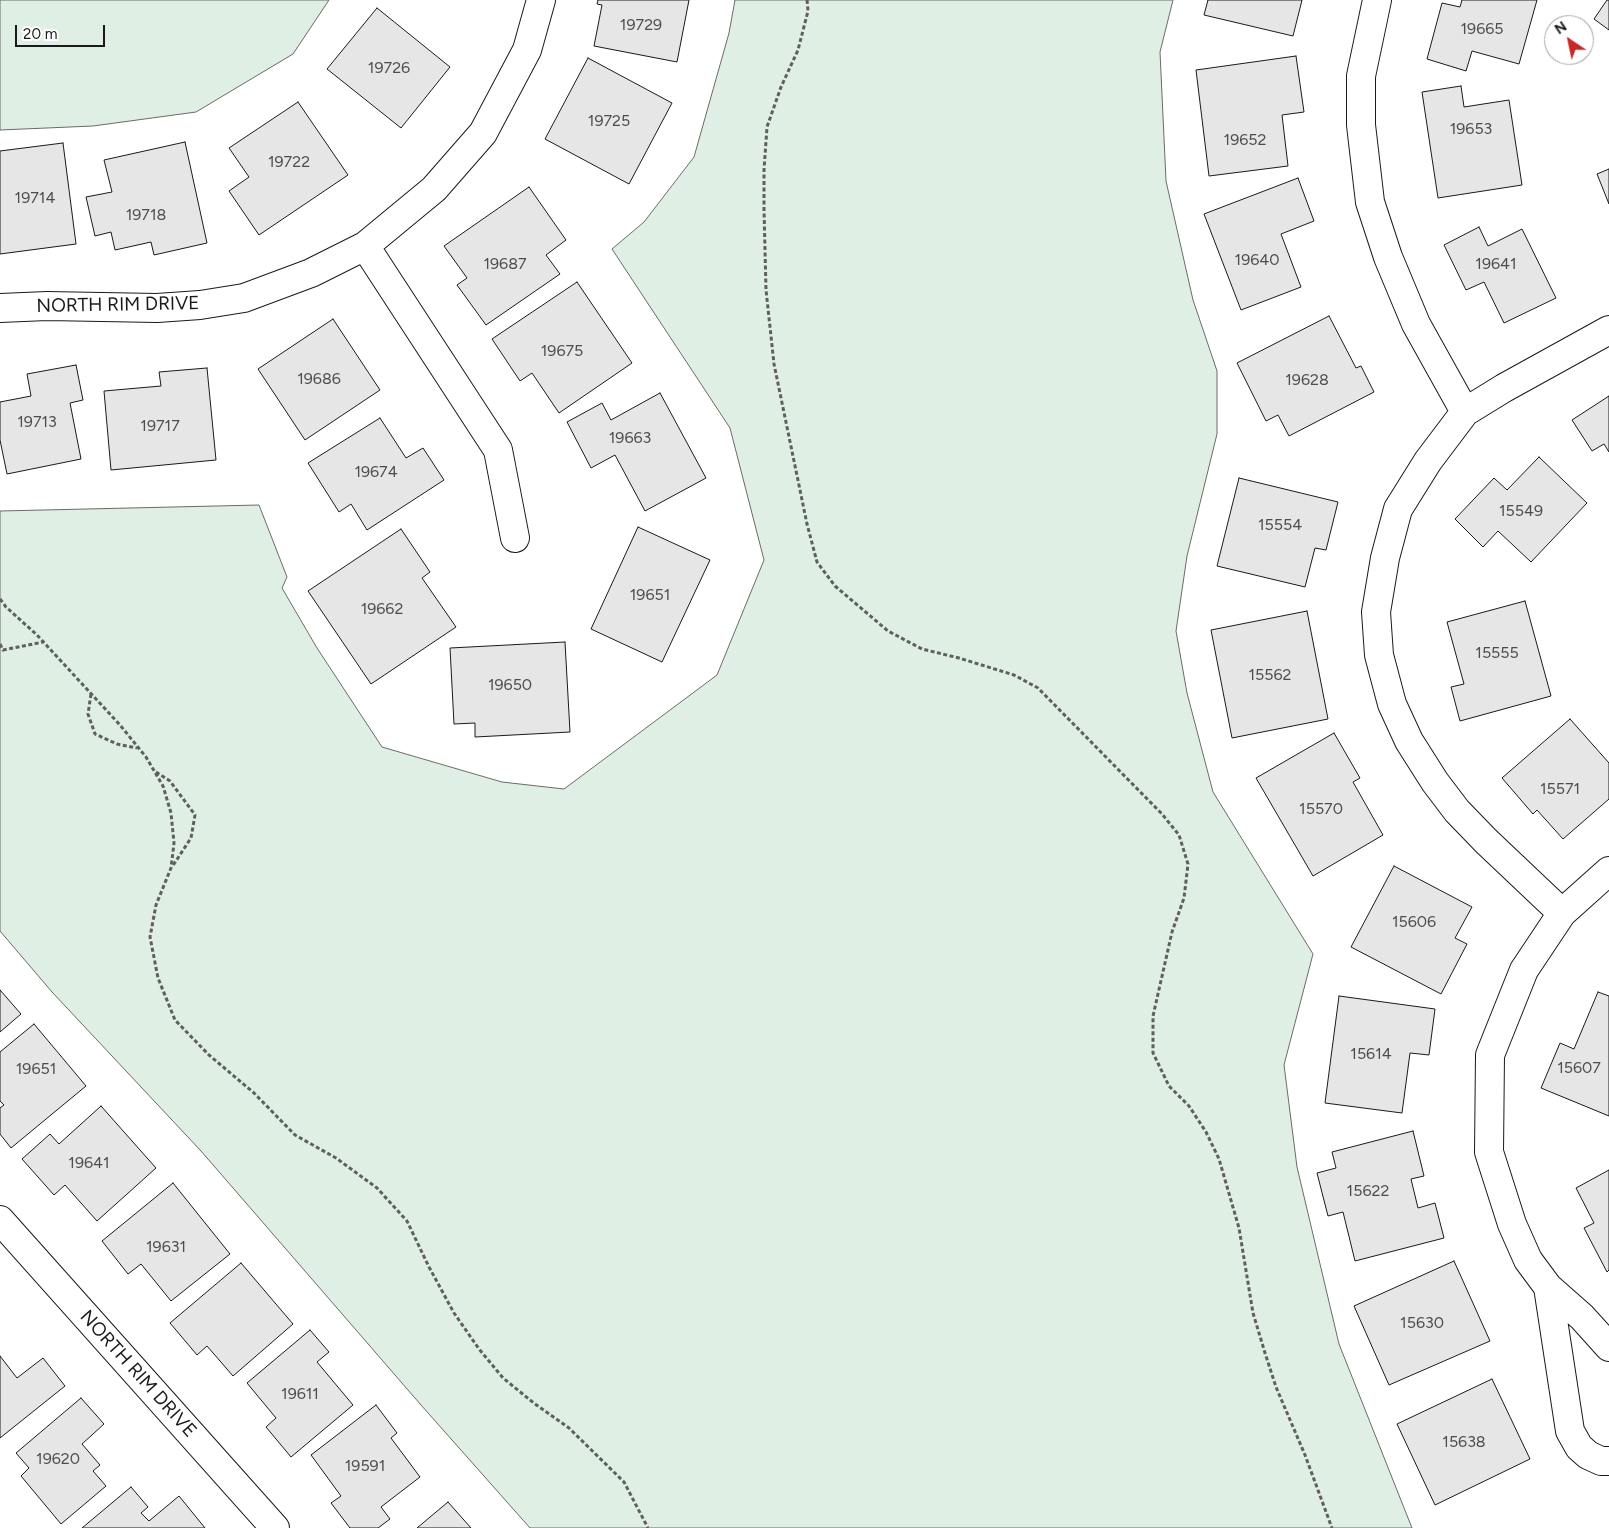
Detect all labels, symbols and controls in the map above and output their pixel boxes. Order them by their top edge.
scale bar [18,15,108,47]
house number: 19729 [620,15,662,35]
north arrow [1544,15,1594,65]
text: N [1552,18,1570,38]
house number: 19665 [1461,19,1503,39]
text: 20 m [23,25,57,43]
house number: 19726 [368,58,410,78]
house number: 19725 [588,111,630,131]
house number: 19653 [1450,119,1492,139]
house number: 19652 [1224,130,1266,150]
house number: 19722 [268,152,310,172]
house number: 19714 [15,188,55,208]
house number: 19718 [126,205,166,225]
house number: 19640 [1235,250,1279,270]
house number: 19687 [483,254,527,274]
house number: 19641 [1475,254,1517,274]
street label: NORTH RIM DRIVE [36,292,200,318]
house number: 19675 [541,341,583,361]
house number: 19686 [297,369,341,389]
house number: 19628 [1285,370,1329,390]
house number: 19713 [17,412,57,432]
house number: 19717 [140,416,180,436]
house number: 19663 [609,428,651,448]
house number: 19674 [354,462,398,482]
house number: 15549 [1499,501,1543,521]
house number: 15554 [1258,515,1302,535]
house number: 19651 [630,585,670,605]
house number: 19662 [361,599,403,619]
house number: 15555 [1475,643,1519,663]
house number: 15562 [1248,665,1292,685]
house number: 19650 [488,675,532,695]
house number: 15571 [1540,779,1580,799]
house number: 15570 [1299,799,1343,819]
house number: 15606 [1392,912,1436,932]
house number: 15614 [1350,1044,1392,1064]
house number: 15607 [1557,1058,1601,1078]
house number: 19651 [16,1059,56,1079]
house number: 19641 [68,1153,110,1173]
house number: 15622 [1347,1181,1389,1201]
house number: 19631 [146,1237,186,1257]
street label: NORTH RIM DRIVE [75,1306,201,1442]
house number: 15630 [1400,1313,1444,1333]
house number: 19611 [281,1384,319,1404]
house number: 15638 [1442,1432,1486,1452]
house number: 19620 [36,1449,80,1469]
house number: 19591 [345,1456,385,1476]

